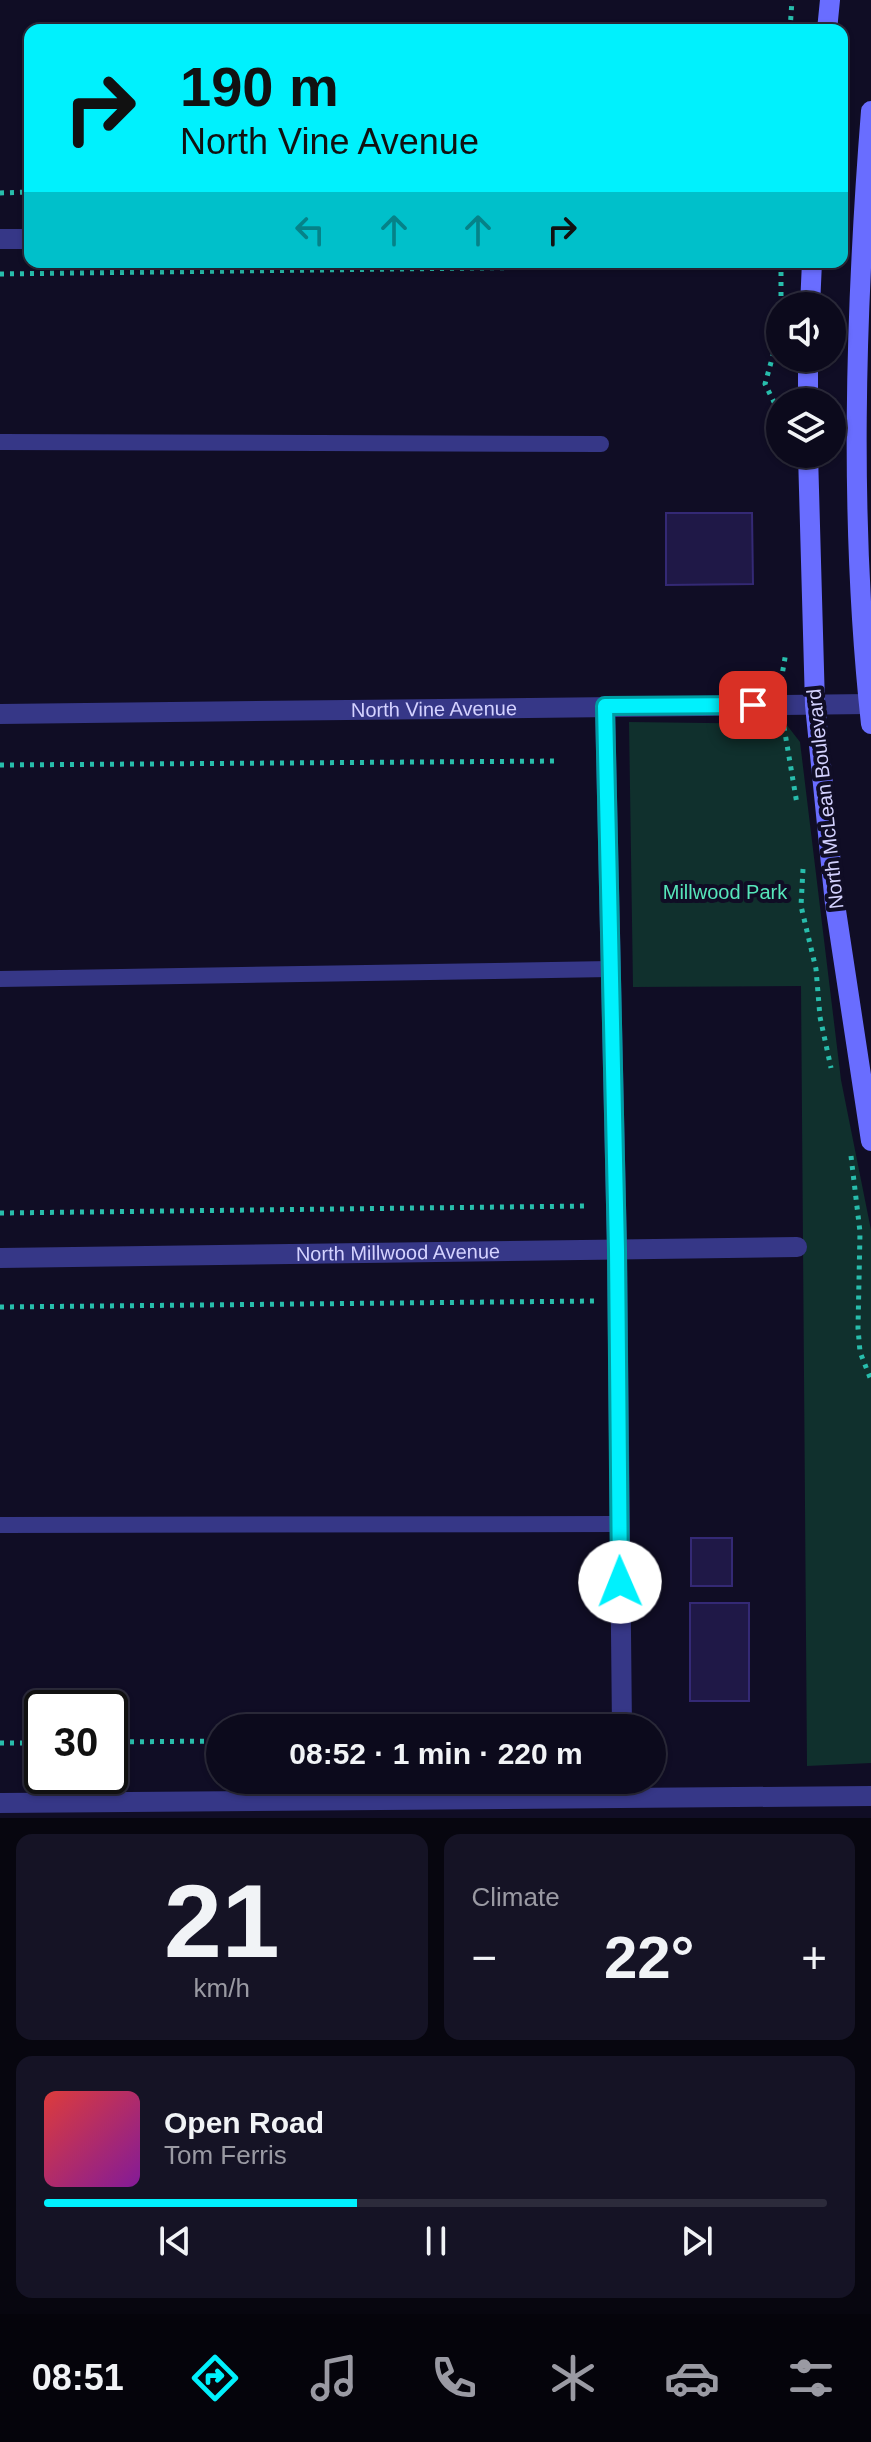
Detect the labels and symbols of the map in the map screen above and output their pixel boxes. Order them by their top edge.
pin [719,671,787,739]
street label: North McLean Boulevard [802,688,848,910]
street label: North Vine Avenue [351,697,517,721]
park label: Millwood Park [663,881,788,903]
street label: North Millwood Avenue [296,1240,500,1265]
position arrow [578,1540,662,1624]
speed limit sign: 30 [24,1690,128,1794]

